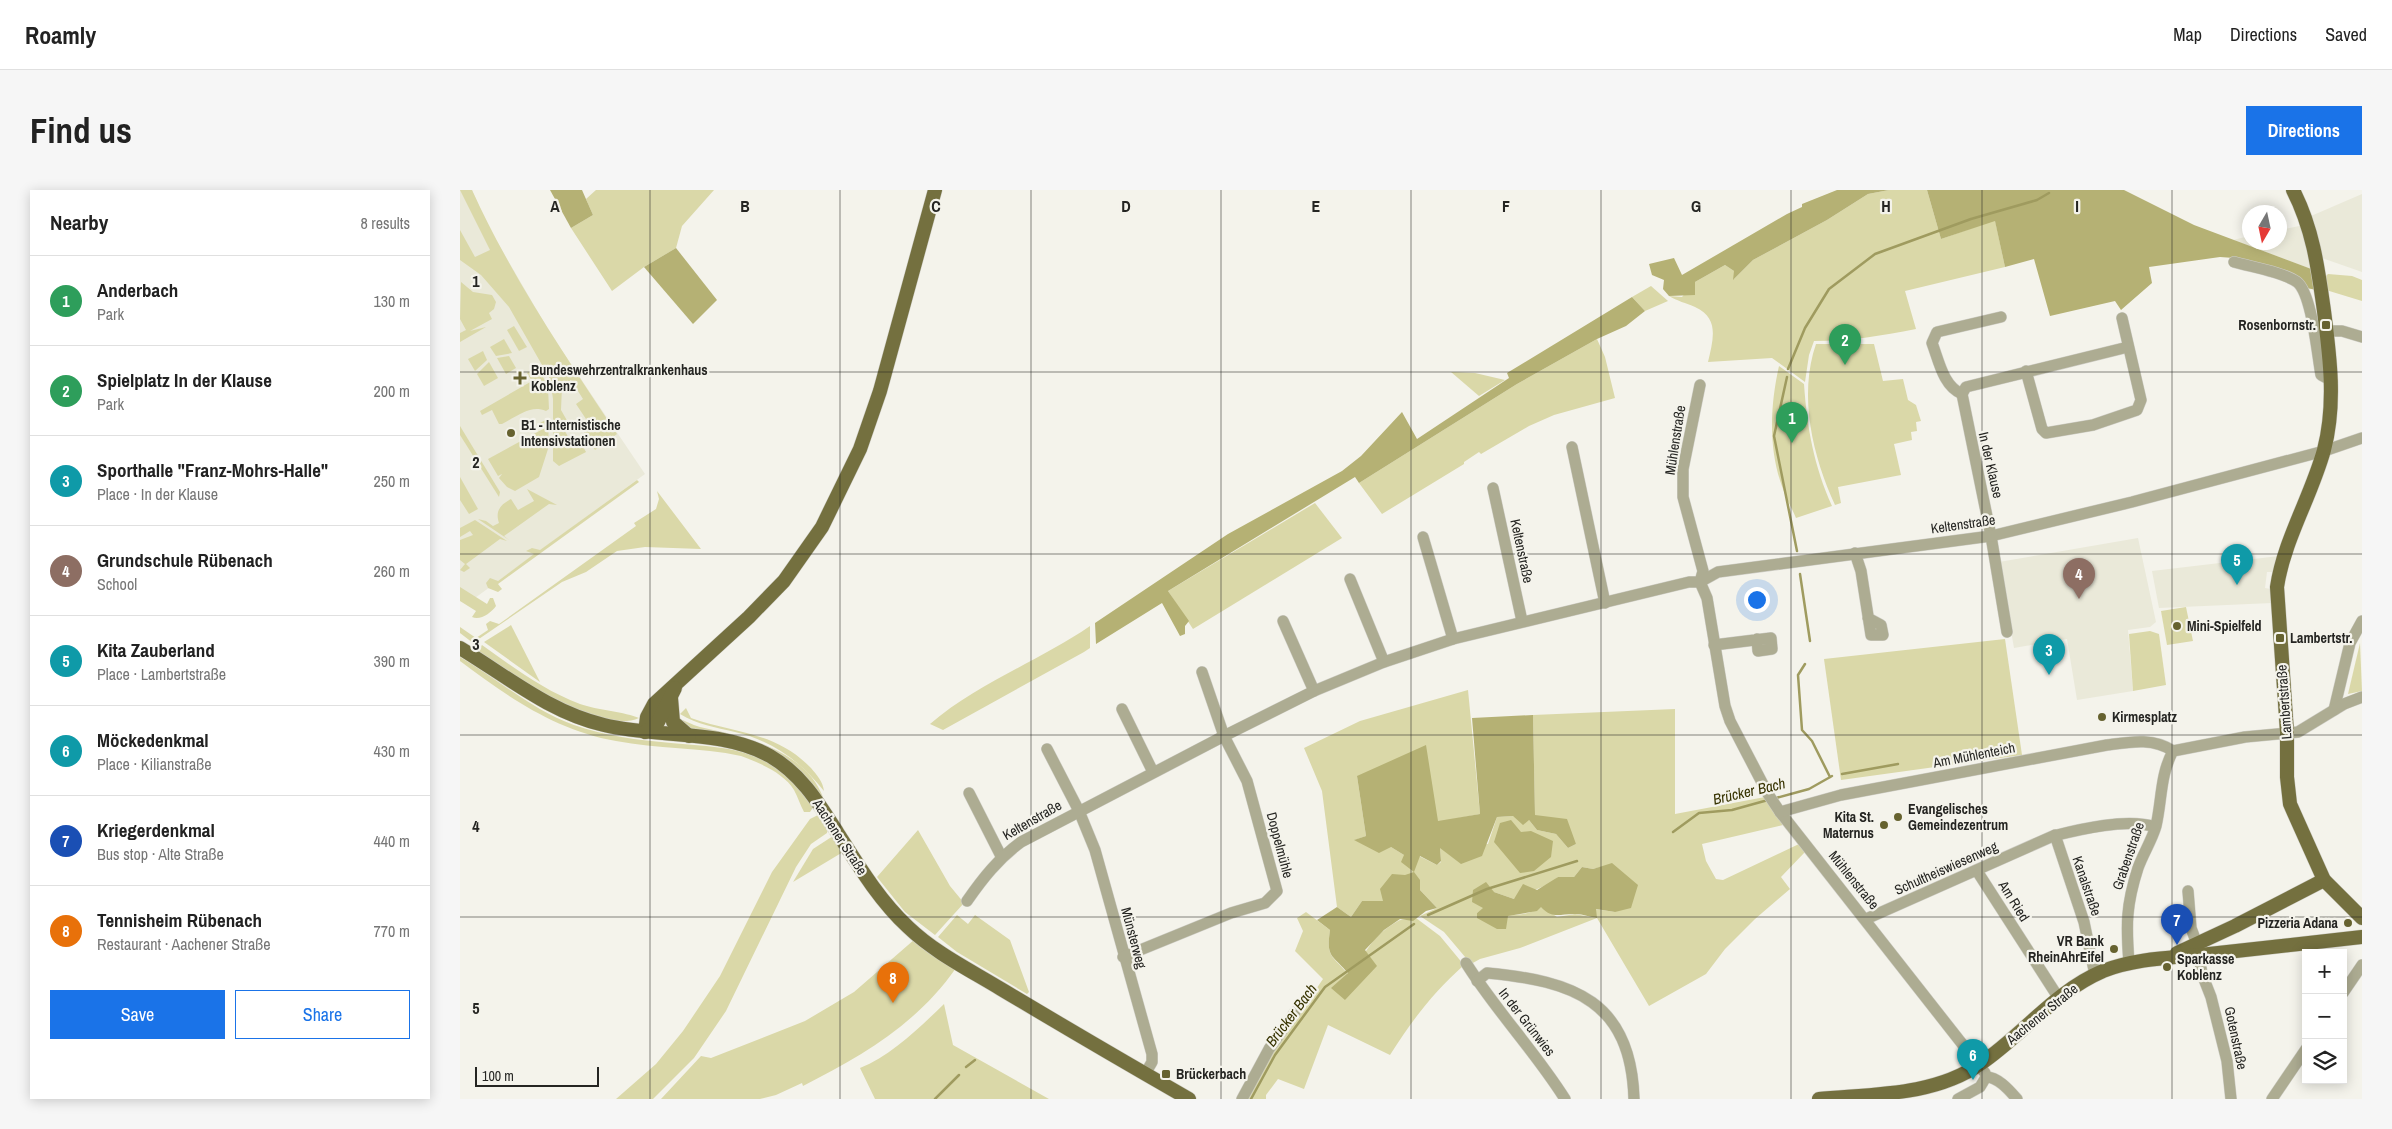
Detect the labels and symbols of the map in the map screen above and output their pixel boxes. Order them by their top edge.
text: A [550,195,560,217]
text: B [740,195,750,217]
text: C [931,195,941,217]
text: D [1121,195,1131,217]
text: E [1312,195,1321,217]
text: F [1502,195,1510,217]
text: G [1691,195,1701,217]
text: H [1881,195,1891,217]
text: I [2075,195,2079,217]
north arrow [2242,205,2287,250]
text: 1 [472,270,480,292]
place label: Rosenbornstr. [2238,316,2316,334]
marker: Rosenbornstr. [2320,319,2332,331]
pin: 2 [1829,324,1861,365]
place label: Bundeswehrzentralkrankenhaus Koblenz [531,361,708,395]
marker: Bundeswehrzentralkrankenhaus Koblenz [513,371,527,385]
pin: 1 [1776,402,1808,443]
street label: Mühlenstraße [1661,404,1689,476]
place label: B1 - Internistische Intensivstationen [521,416,621,450]
marker: B1 - Internistische Intensivstationen [505,427,517,439]
street label: In der Klause [1975,430,2007,500]
text: 2 [472,451,480,473]
street label: Keltenstraße [1930,511,1996,537]
street label: Keltenstraße [1506,517,1538,585]
pin: 5 [2221,544,2253,585]
pin: 4 [2063,558,2095,599]
your location [1744,587,1770,613]
place label: Mini-Spielfeld [2187,617,2262,635]
marker: Mini-Spielfeld [2171,620,2183,632]
place label: Lambertstr. [2290,629,2353,647]
marker: Lambertstr. [2274,632,2286,644]
text: 3 [472,633,480,655]
pin: 3 [2033,634,2065,675]
street label: Lambertstraße [2272,664,2296,740]
place label: Kirmesplatz [2112,708,2177,726]
marker: Kirmesplatz [2096,711,2108,723]
street label: Am Mühlenteich [1931,738,2016,772]
water label: Brücker Bach [1711,772,1787,810]
street label: Aachener Straße [808,795,871,878]
street label: Keltenstraße [999,796,1065,844]
place label: Evangelisches Gemeindezentrum [1908,800,2008,834]
place label: Kita St. Maternus [1823,808,1874,842]
street label: Doppelmühle [1263,810,1297,880]
marker: Evangelisches Gemeindezentrum [1892,811,1904,823]
text: 4 [472,815,480,837]
marker: Kita St. Maternus [1878,819,1890,831]
street label: Grabenstraße [2108,820,2148,892]
street label: Schultheiswiesenweg [1892,837,2001,899]
street label: Mühlenstraße [1825,847,1883,913]
street label: Kanalstraße [2068,854,2106,918]
street label: Am Ried [1994,876,2033,925]
pin: 7 [2161,904,2193,945]
street label: Münsterweg [1117,905,1151,971]
place label: Pizzeria Adana [2257,914,2339,932]
marker: Pizzeria Adana [2342,917,2354,929]
place label: VR Bank RheinAhrEifel [2028,932,2105,966]
marker: VR Bank RheinAhrEifel [2108,943,2120,955]
place label: Sparkasse Koblenz [2177,950,2234,984]
marker: Sparkasse Koblenz [2161,961,2173,973]
pin: 8 [877,962,909,1003]
water label: Brücker Bach [1260,979,1322,1051]
street label: Aachener Straße [2002,980,2081,1049]
street label: In der Grünwies [1495,984,1559,1060]
text: 5 [472,997,480,1019]
street label: Gotenstraße [2221,1005,2251,1071]
pin: 6 [1957,1039,1989,1080]
scale bar [475,1064,599,1087]
place label: Brückerbach [1176,1065,1246,1083]
marker: Brückerbach [1160,1068,1172,1080]

